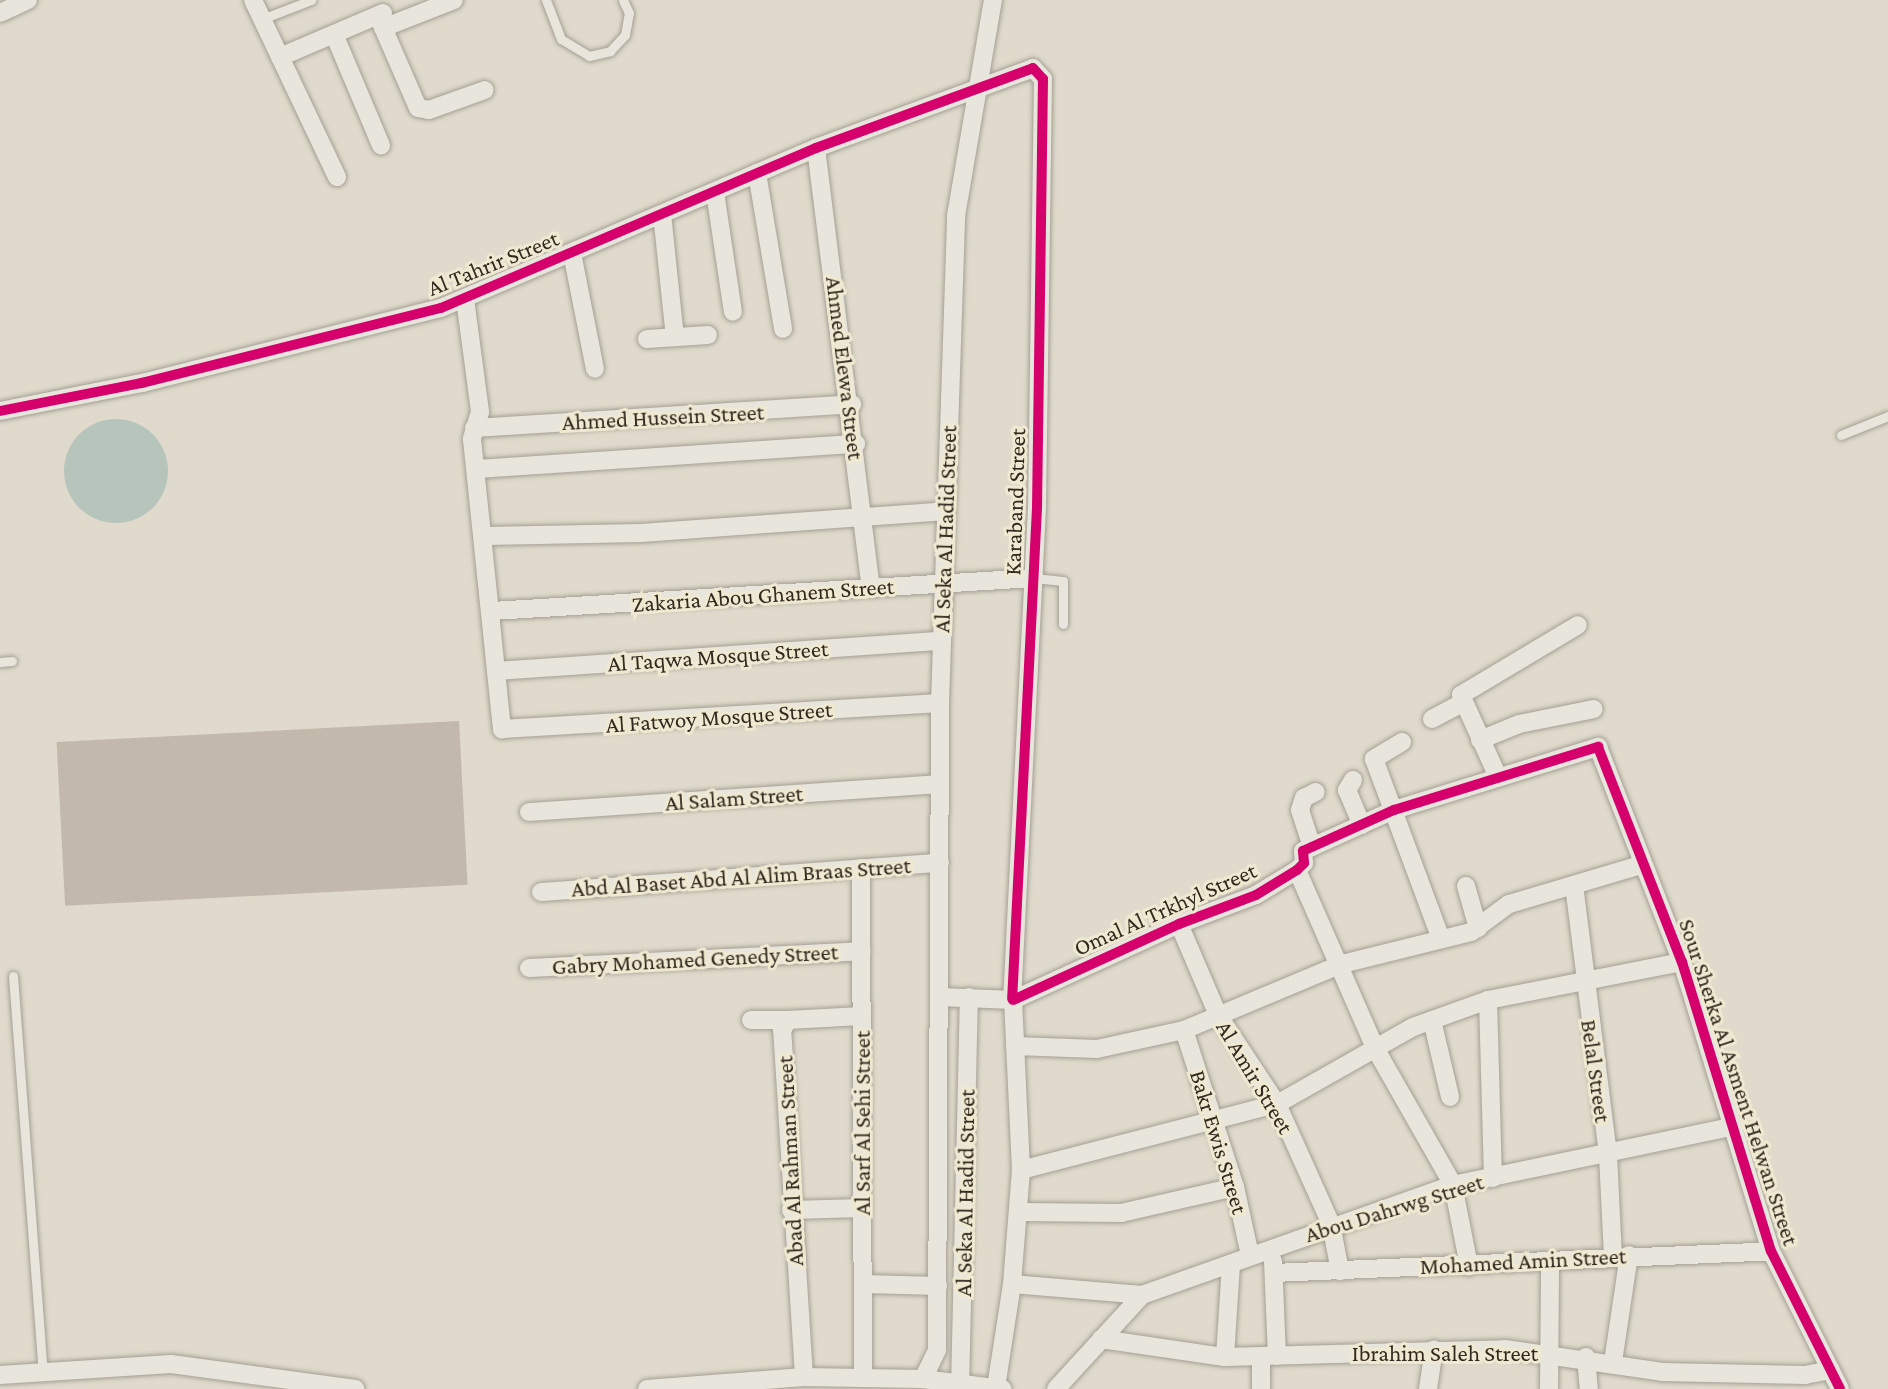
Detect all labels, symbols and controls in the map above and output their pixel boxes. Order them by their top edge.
street label: Al Tahrir Street [424,224,562,302]
street label: Ahmed Elewa Street [820,275,870,461]
street label: Ahmed Hussein Street [561,398,765,436]
street label: Al Seka Al Hadid Street [928,425,962,633]
street label: Karaband Street [999,428,1031,576]
street label: Zakaria Abou Ghanem Street [631,572,895,618]
street label: Al Taqwa Mosque Street [607,635,829,677]
street label: Al Fatwoy Mosque Street [605,695,833,739]
street label: Al Salam Street [664,779,804,817]
street label: Abd Al Baset Abd Al Alim Braas Street [570,851,912,903]
street label: Omal Al Trkhyl Street [1069,856,1261,962]
street label: Sour Sherka Al Asment Helwan Street [1673,915,1805,1249]
street label: Gabry Mohamed Genedy Street [551,938,839,980]
street label: Al Amir Street [1210,1015,1300,1139]
street label: Belal Street [1575,1018,1617,1124]
street label: Al Sarf Al Sehi Street [848,1031,876,1215]
street label: Abad Al Rahman Street [771,1055,809,1267]
street label: Bakr Ewis Street [1184,1067,1254,1217]
street label: Al Seka Al Hadid Street [949,1089,981,1297]
street label: Abou Dahrwg Street [1301,1168,1487,1248]
street label: Mohamed Amin Street [1419,1242,1627,1280]
street label: Ibrahim Saleh Street [1352,1339,1538,1367]

